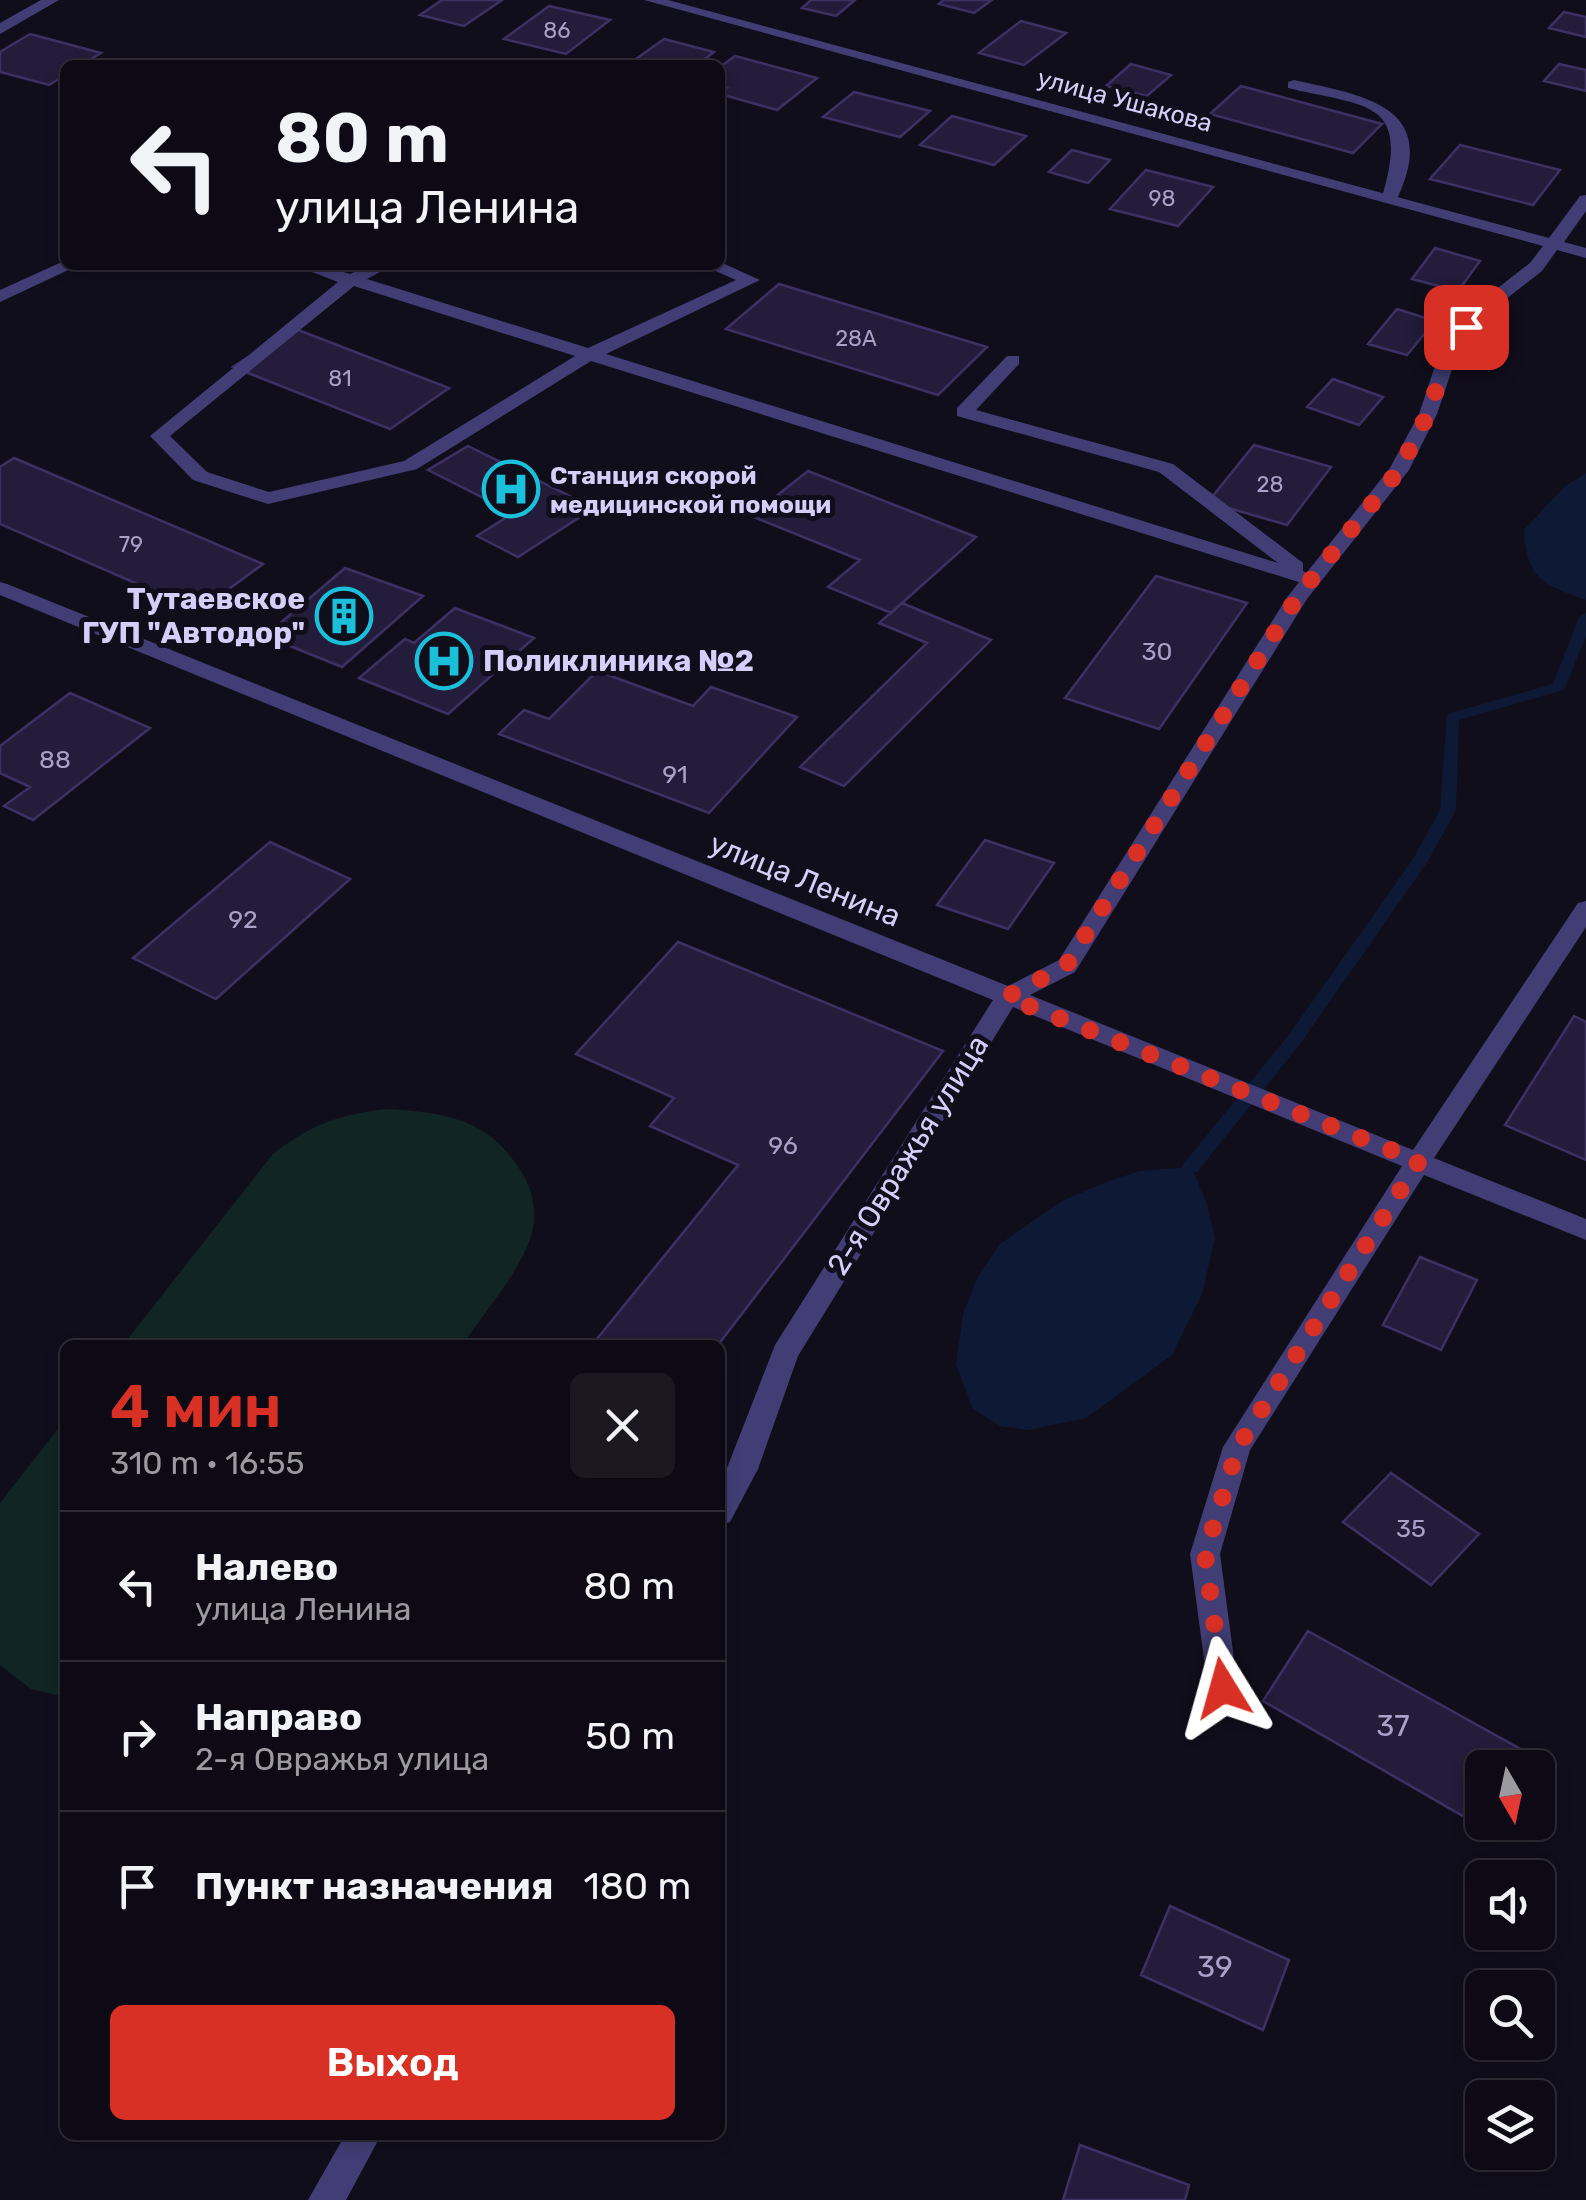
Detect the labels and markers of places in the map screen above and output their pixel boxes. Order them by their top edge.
pin [1424,285,1509,370]
hospital icon: Станция скорой медицинской помощи [481,459,541,519]
place label: Станция скорой медицинской помощи [550,461,831,519]
place label: Тутаевское ГУП "Автодор" [82,581,305,651]
building icon: Тутаевское ГУП "Автодор" [314,586,374,646]
hospital icon: Поликлиника №2 [414,631,474,691]
place label: Поликлиника №2 [483,643,754,679]

